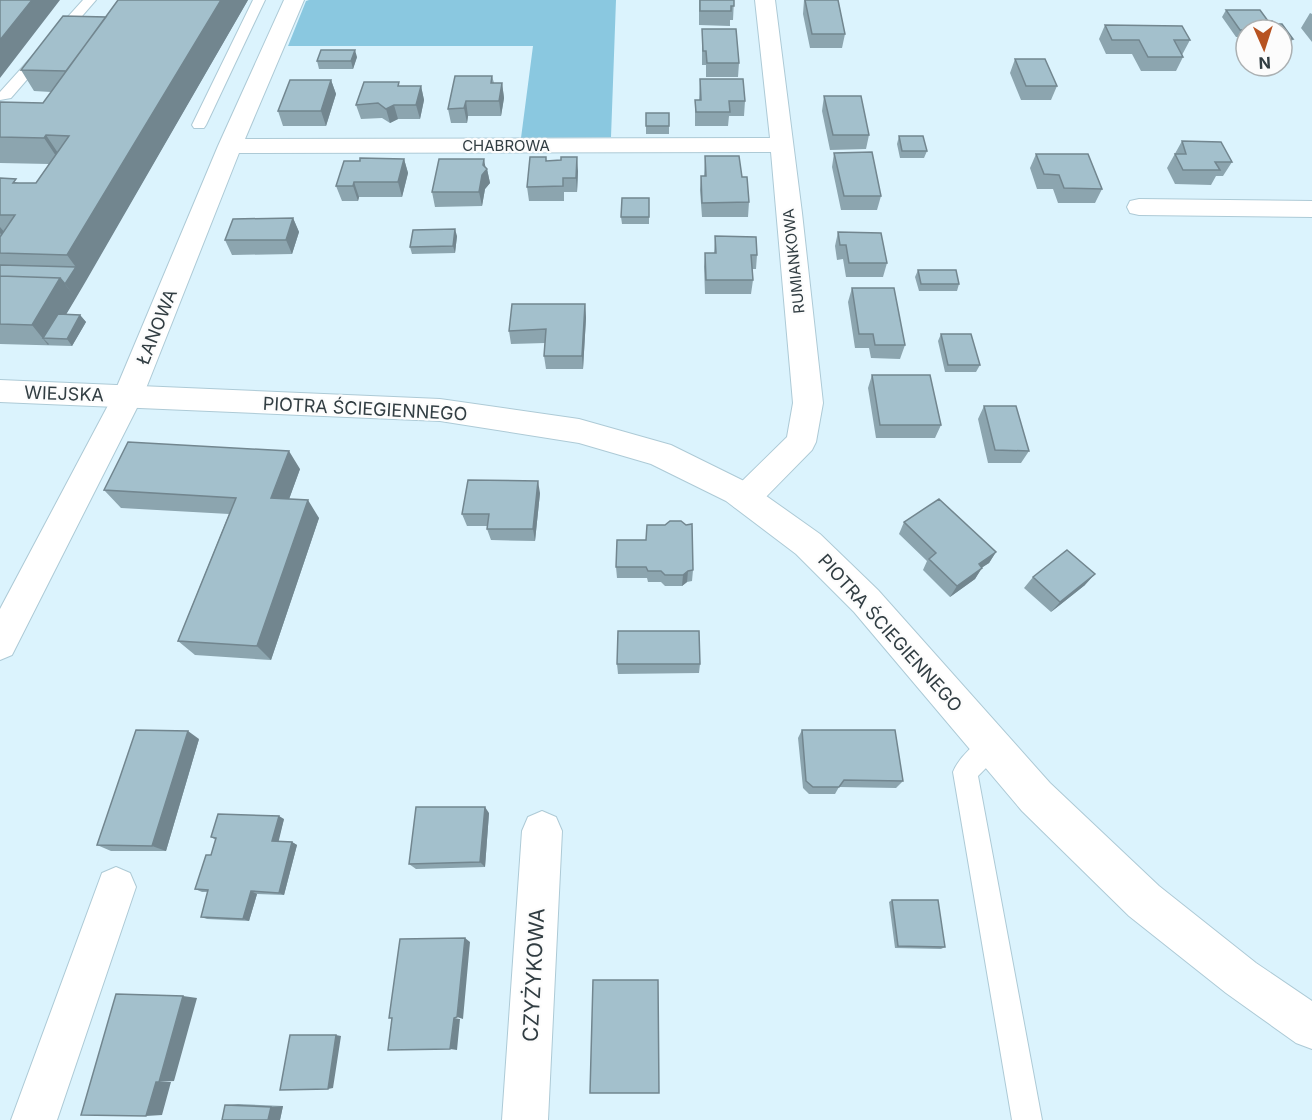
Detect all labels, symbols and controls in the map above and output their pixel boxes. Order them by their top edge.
north arrow [1234,18,1294,78]
text: N [1258,53,1271,73]
street label: CHABROWA [462,136,550,155]
street label: RUMIANKOWA [779,208,808,314]
street label: ŁANOWA [132,286,181,368]
street label: WIEJSKA [24,382,104,405]
street label: PIOTRA ŚCIEGIENNEGO [262,392,468,424]
street label: PIOTRA ŚCIEGIENNEGO [814,549,967,716]
street label: CZYŻYKOWA [517,907,549,1042]

